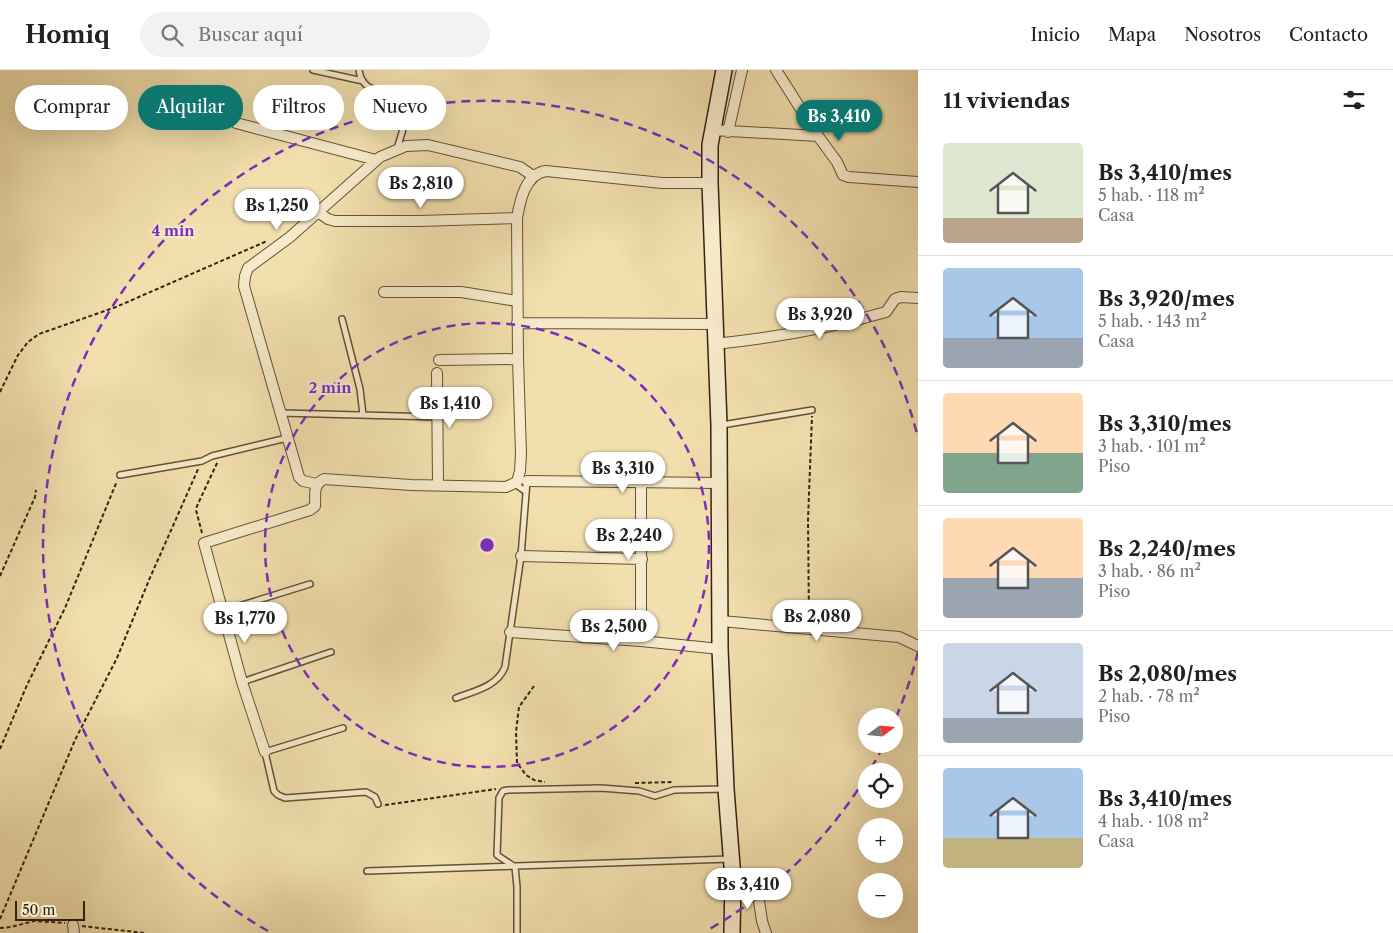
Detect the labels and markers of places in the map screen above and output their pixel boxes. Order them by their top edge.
pin: Bs 3,410 [787,100,891,142]
pin: Bs 2,810 [369,166,473,209]
pin: Bs 1,250 [225,189,329,231]
pin: Bs 3,920 [768,298,872,340]
pin: Bs 1,410 [398,386,502,429]
pin: Bs 3,310 [571,452,675,494]
pin: Bs 2,240 [577,518,681,561]
centre of rings [478,536,496,554]
pin: Bs 2,080 [765,600,869,642]
pin: Bs 1,770 [193,602,297,644]
pin: Bs 2,500 [562,610,666,652]
pin: Bs 3,410 [696,868,800,910]

